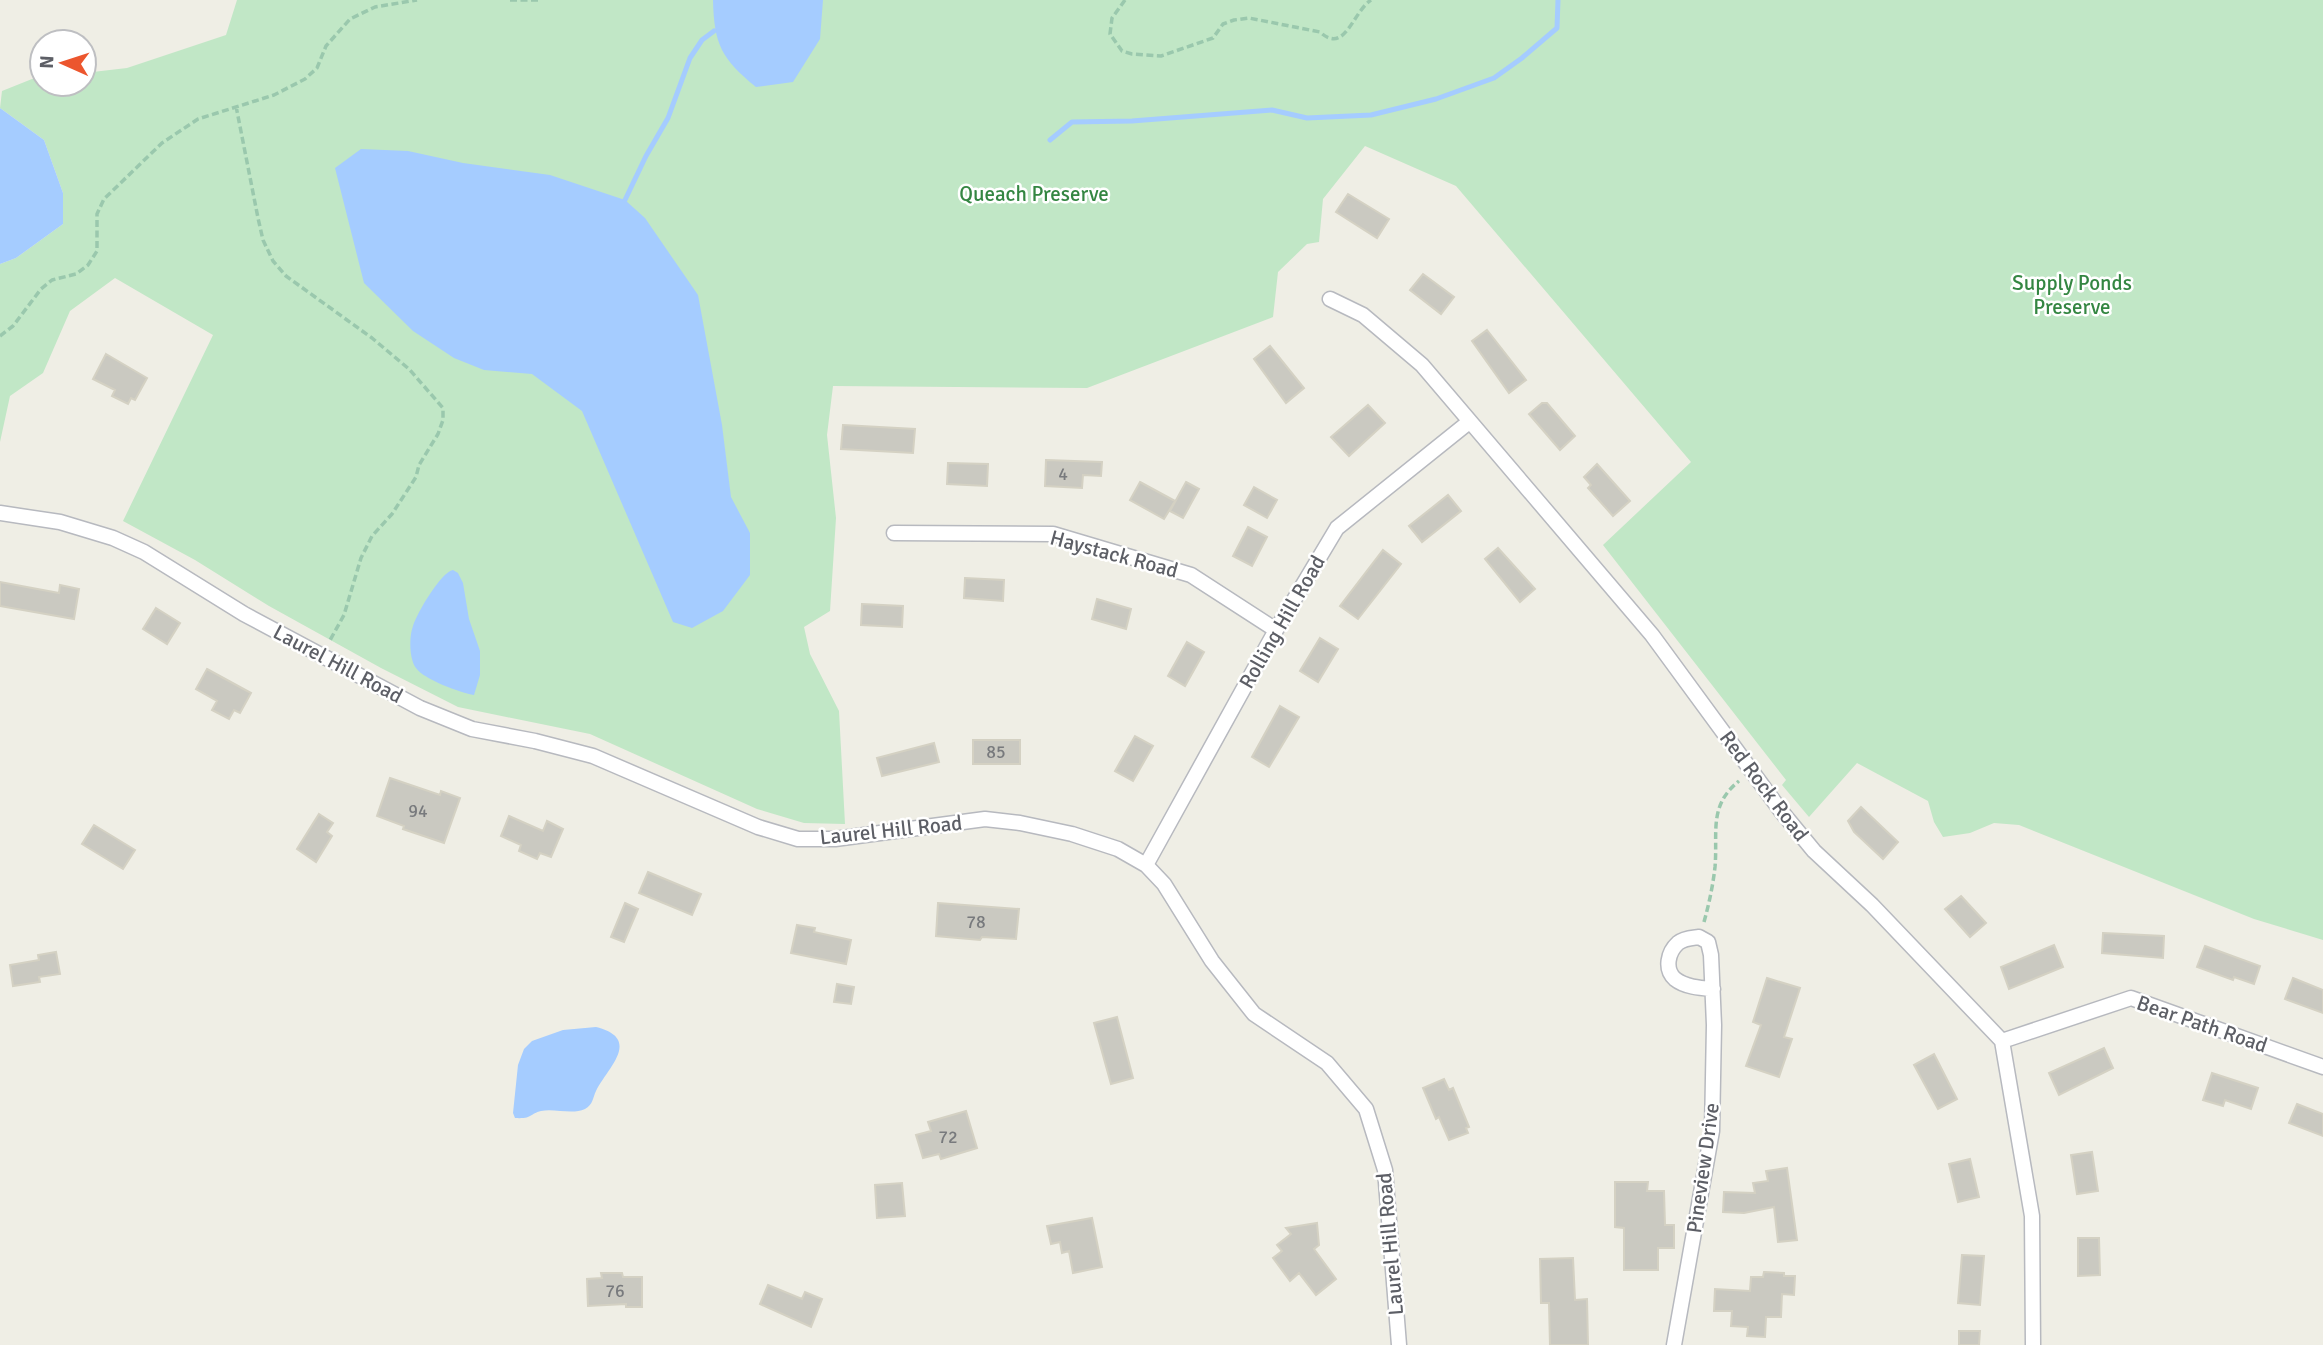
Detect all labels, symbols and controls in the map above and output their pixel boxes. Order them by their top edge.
north arrow [28,28,98,98]
text: N [35,55,59,69]
park label: Queach Preserve [959,181,1109,207]
park label: Supply Ponds Preserve [2012,270,2132,320]
house number: 4 [1058,463,1068,485]
street label: Haystack Road [1047,524,1181,584]
street label: Rolling Hill Road [1233,551,1331,693]
street label: Laurel Hill Road [269,619,407,709]
street label: Red Rock Road [1714,726,1814,846]
house number: 85 [986,741,1006,763]
house number: 94 [408,800,428,822]
street label: Laurel Hill Road [819,810,963,850]
house number: 78 [966,911,986,933]
street label: Bear Path Road [2133,989,2271,1059]
street label: Pineview Drive [1681,1101,1725,1235]
house number: 72 [938,1126,958,1148]
street label: Laurel Hill Road [1371,1172,1409,1316]
house number: 76 [605,1280,625,1302]

